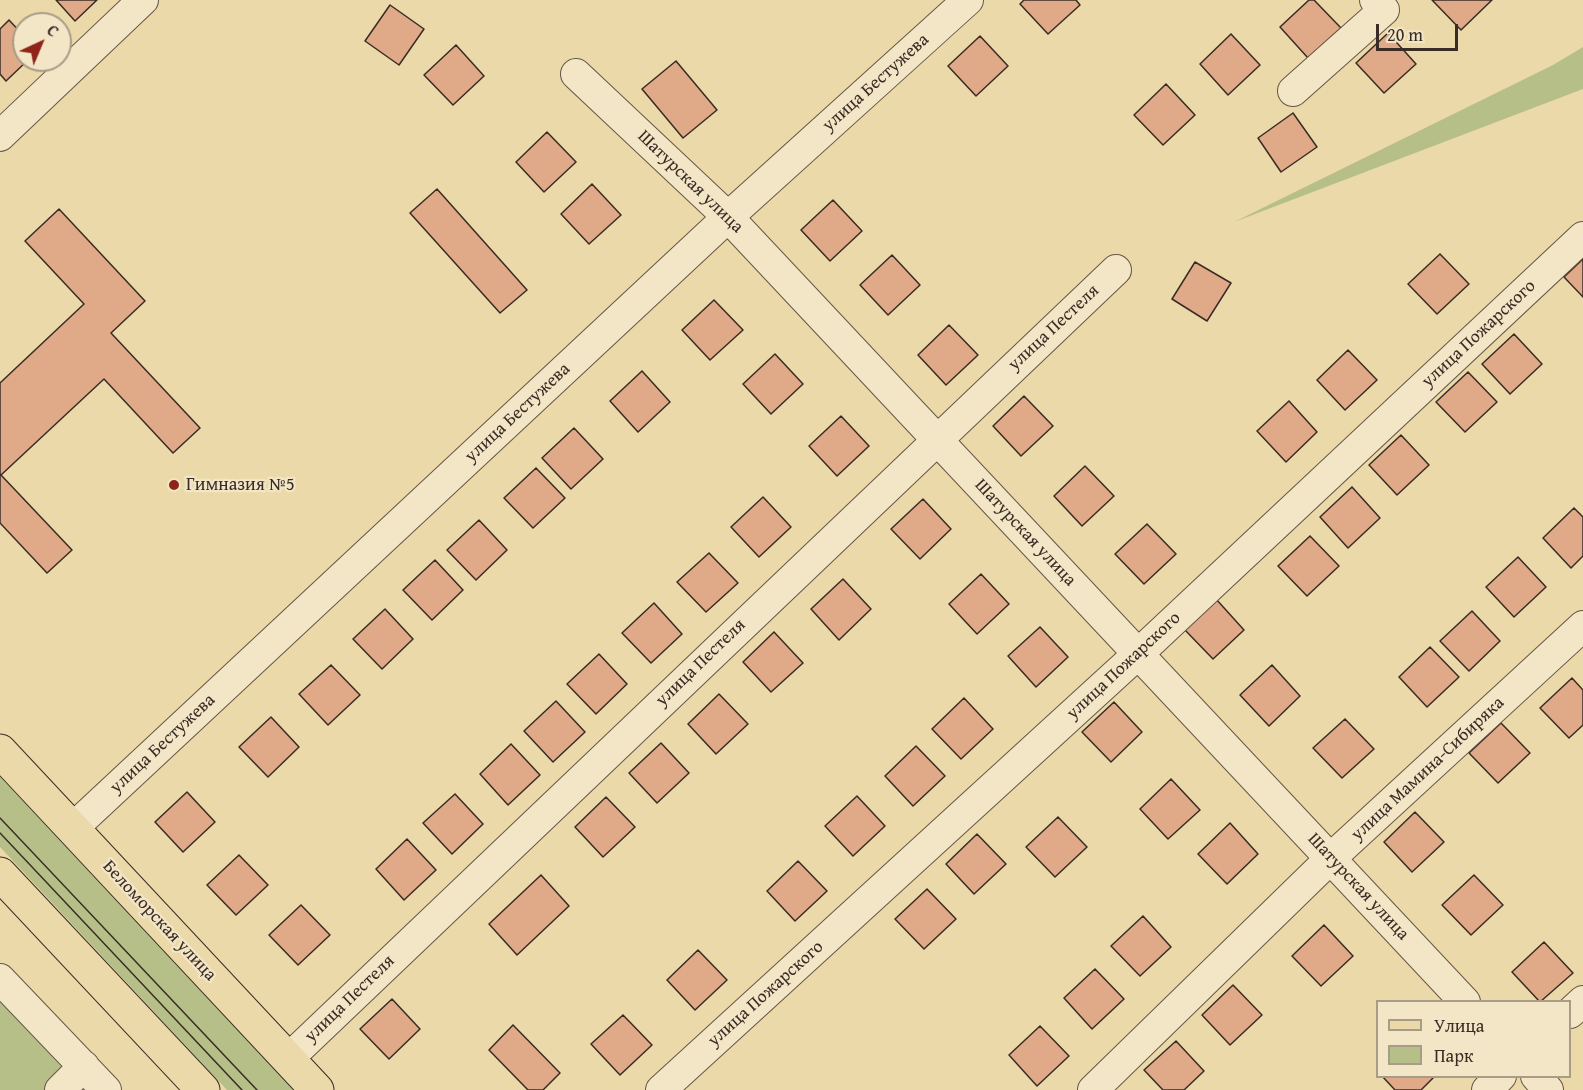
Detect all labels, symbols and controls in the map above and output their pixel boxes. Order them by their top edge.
north arrow [12,12,72,72]
scale bar [1379,12,1462,50]
text: С [42,19,65,42]
text: 20 m [1387,21,1423,48]
street label: улица Бестужева [818,29,934,137]
street label: Шатурская улица [633,126,747,238]
street label: улица Пожарского [1417,276,1541,392]
street label: улица Пестеля [1004,280,1104,376]
street label: улица Бестужева [461,359,575,467]
place label: Гимназия №5 [186,474,295,496]
street label: Шатурская улица [970,475,1080,591]
marker: Гимназия №5 [167,478,181,492]
street label: улица Пожарского [1062,608,1186,724]
street label: улица Пестеля [652,615,750,711]
street label: улица Бестужева [106,690,220,798]
street label: улица Мамина-Сибиряка [1347,692,1509,846]
street label: Шатурская улица [1303,829,1413,945]
street label: Беломорская улица [98,856,220,986]
street label: улица Пожарского [704,936,828,1052]
street label: улица Пестеля [301,951,399,1047]
legend [1376,1000,1571,1078]
text: Улица [1434,1012,1484,1039]
text: Парк [1434,1042,1473,1069]

